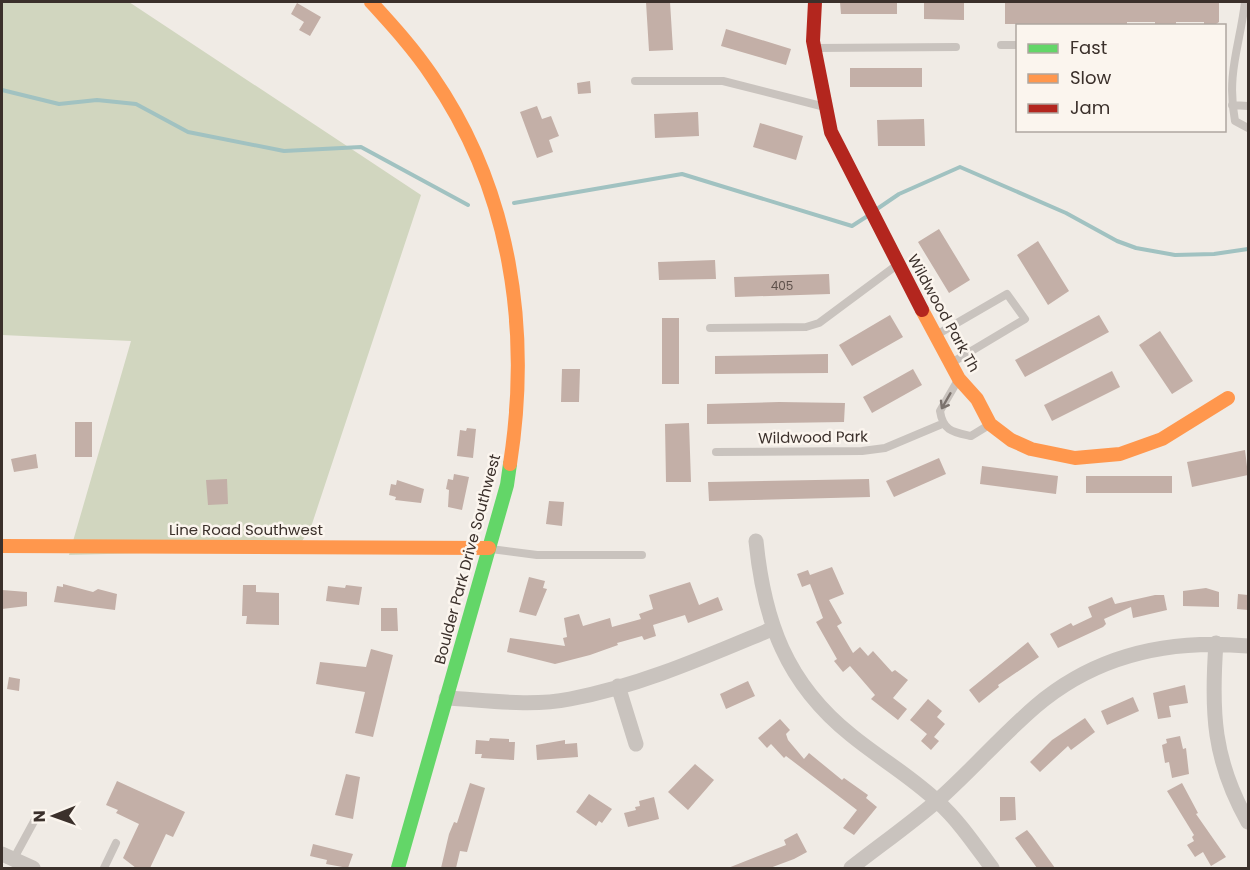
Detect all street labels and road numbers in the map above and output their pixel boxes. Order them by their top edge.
street label: Wildwood Park Th [903,250,985,376]
street label: Wildwood Park [758,426,868,448]
street label: Boulder Park Drive Southwest [429,452,505,666]
street label: Line Road Southwest [169,519,323,540]

